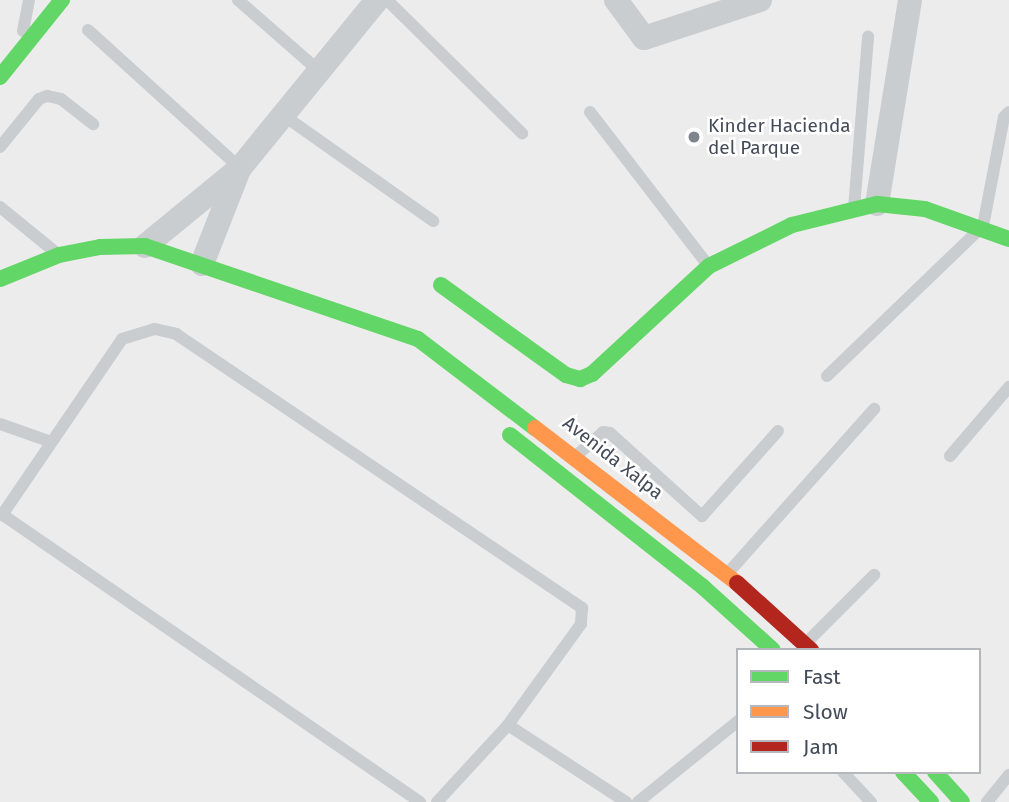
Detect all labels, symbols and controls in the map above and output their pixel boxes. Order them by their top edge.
place label: Kinder Hacienda del Parque [708,115,851,159]
marker: Kinder Hacienda del Parque [686,129,702,145]
street label: Avenida Xalpa [558,412,668,504]
legend [736,648,981,774]
text: Fast [803,664,841,690]
text: Slow [803,699,848,725]
text: Jam [803,734,839,760]

